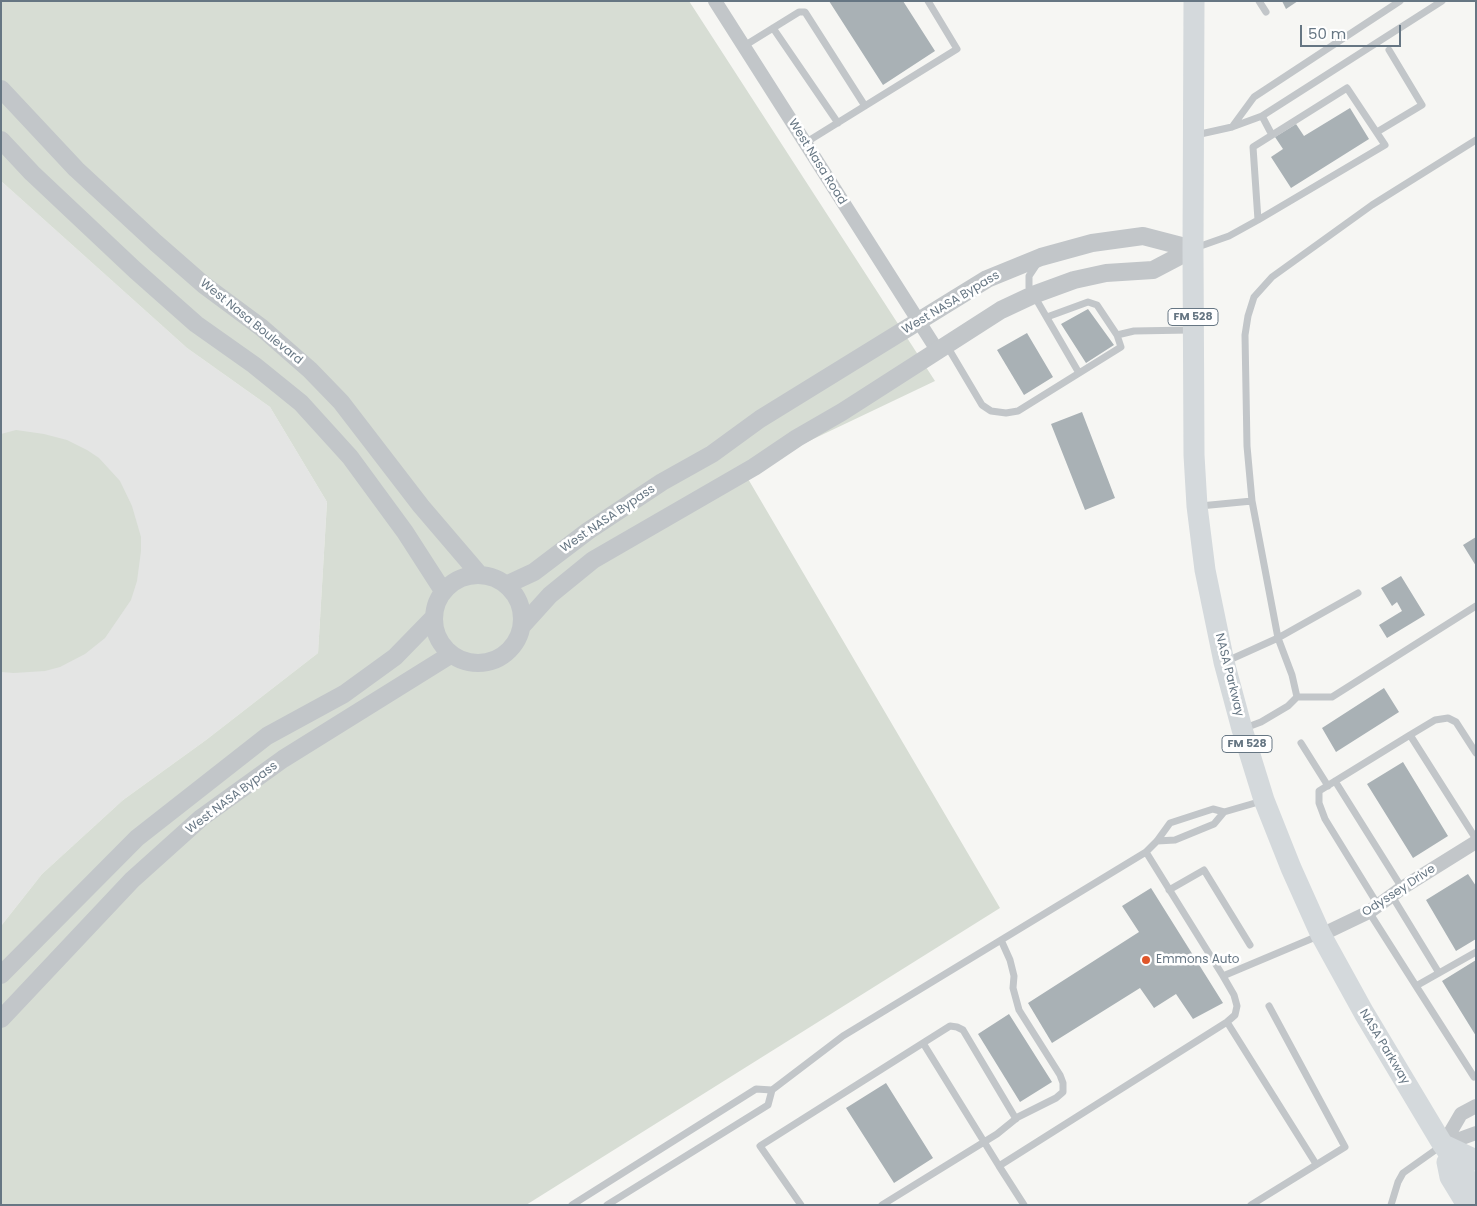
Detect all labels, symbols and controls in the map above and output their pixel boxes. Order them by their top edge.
scale bar [1302,15,1403,47]
text: 50 m [1308,23,1346,44]
street label: West Nasa Road [785,116,849,208]
street label: West NASA Bypass [900,268,1002,338]
street label: West Nasa Boulevard [197,276,305,368]
road number: FM 528 [1168,308,1218,326]
street label: West NASA Bypass [558,482,658,556]
street label: NASA Parkway [1212,632,1246,718]
road number: FM 528 [1222,736,1272,752]
street label: West NASA Bypass [183,759,281,837]
street label: Odyssey Drive [1360,862,1438,920]
place label: Emmons Auto [1156,953,1240,967]
marker: Emmons Auto [1140,954,1152,966]
street label: NASA Parkway [1356,1007,1412,1087]

